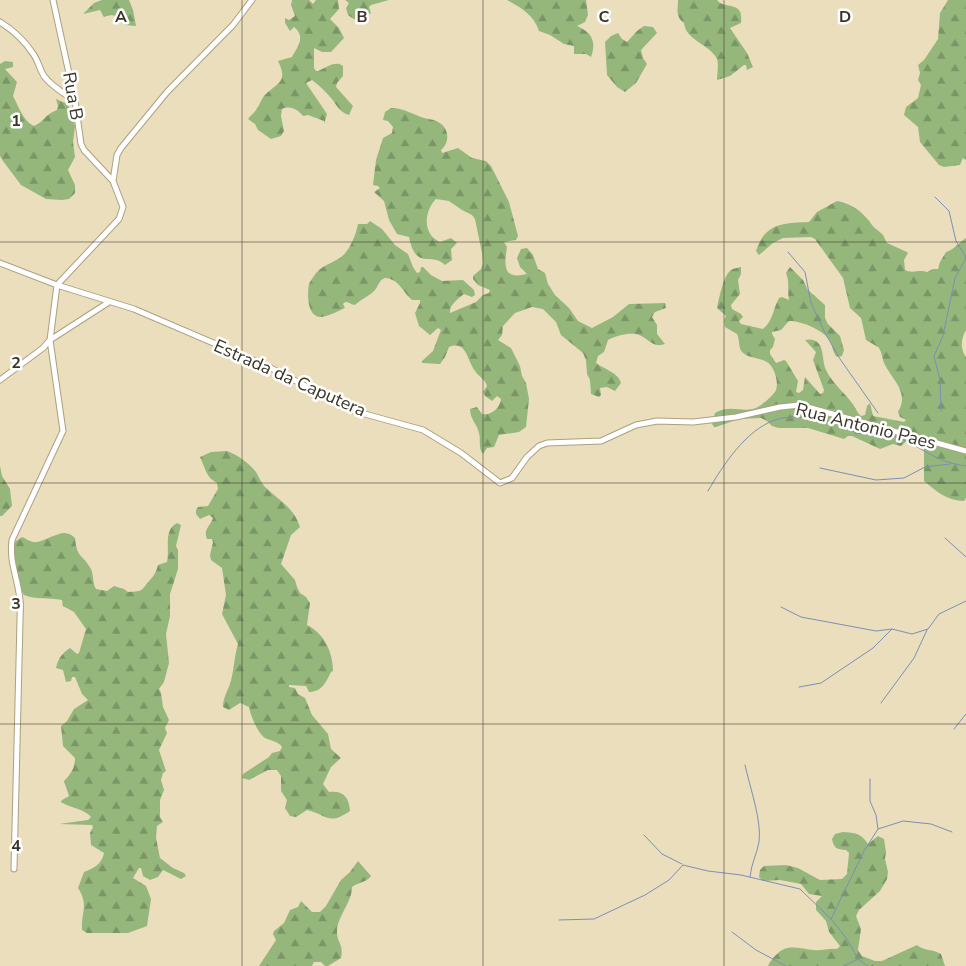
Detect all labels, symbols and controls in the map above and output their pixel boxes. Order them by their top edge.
text: A [115,6,127,28]
text: B [356,6,368,28]
text: C [599,6,610,28]
text: D [839,6,851,28]
street label: Rua B [57,70,89,122]
text: 1 [11,110,21,132]
street label: Estrada da Caputera [210,334,370,422]
text: 2 [11,352,21,374]
street label: Rua Antonio Paes [793,397,939,455]
text: 3 [11,593,21,615]
text: 4 [11,835,21,857]

